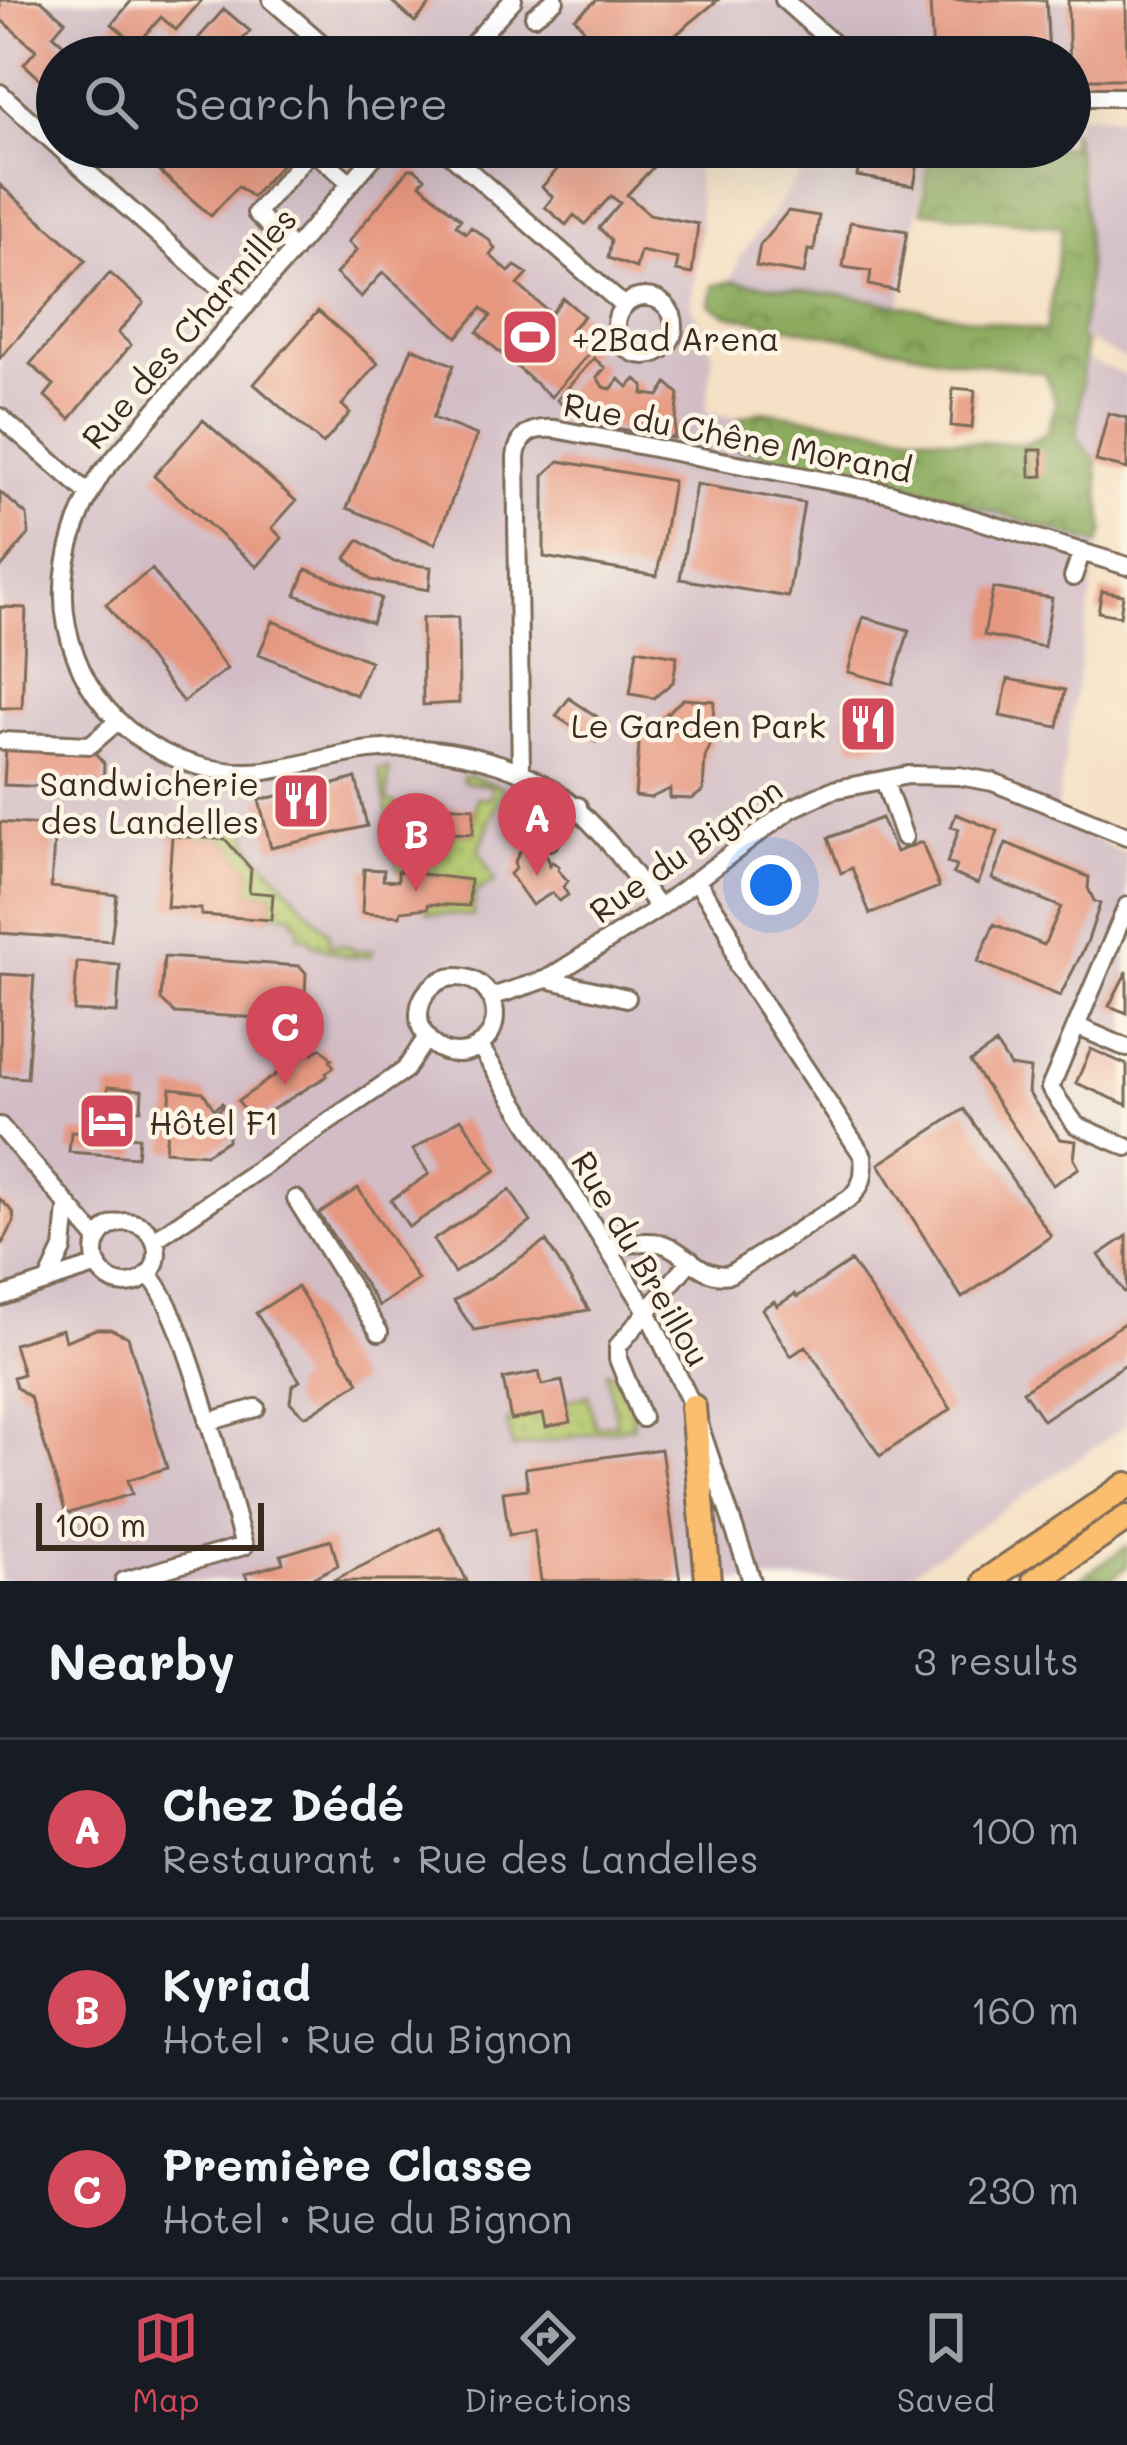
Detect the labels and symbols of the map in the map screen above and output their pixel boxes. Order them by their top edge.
street label: Rue des Charmilles [71,197,305,457]
sports icon: +2Bad Arena [499,306,561,368]
place label: +2Bad Arena [572,316,779,359]
street label: Rue du Chêne Morand [560,381,916,491]
restaurant icon: Le Garden Park [837,693,899,755]
place label: Le Garden Park [571,703,826,746]
place label: Sandwicherie des Landelles [39,761,259,842]
street label: Rue du Bignon [580,767,790,931]
restaurant icon: Sandwicherie des Landelles [270,770,332,832]
pin: A [498,777,576,876]
pin: B [377,793,455,892]
your location [741,855,801,915]
pin: C [246,986,324,1085]
hotel icon: Hôtel F1 [76,1090,138,1152]
place label: Hôtel F1 [149,1100,279,1143]
street label: Rue du Breillou [563,1143,721,1373]
scale bar [36,1497,264,1550]

